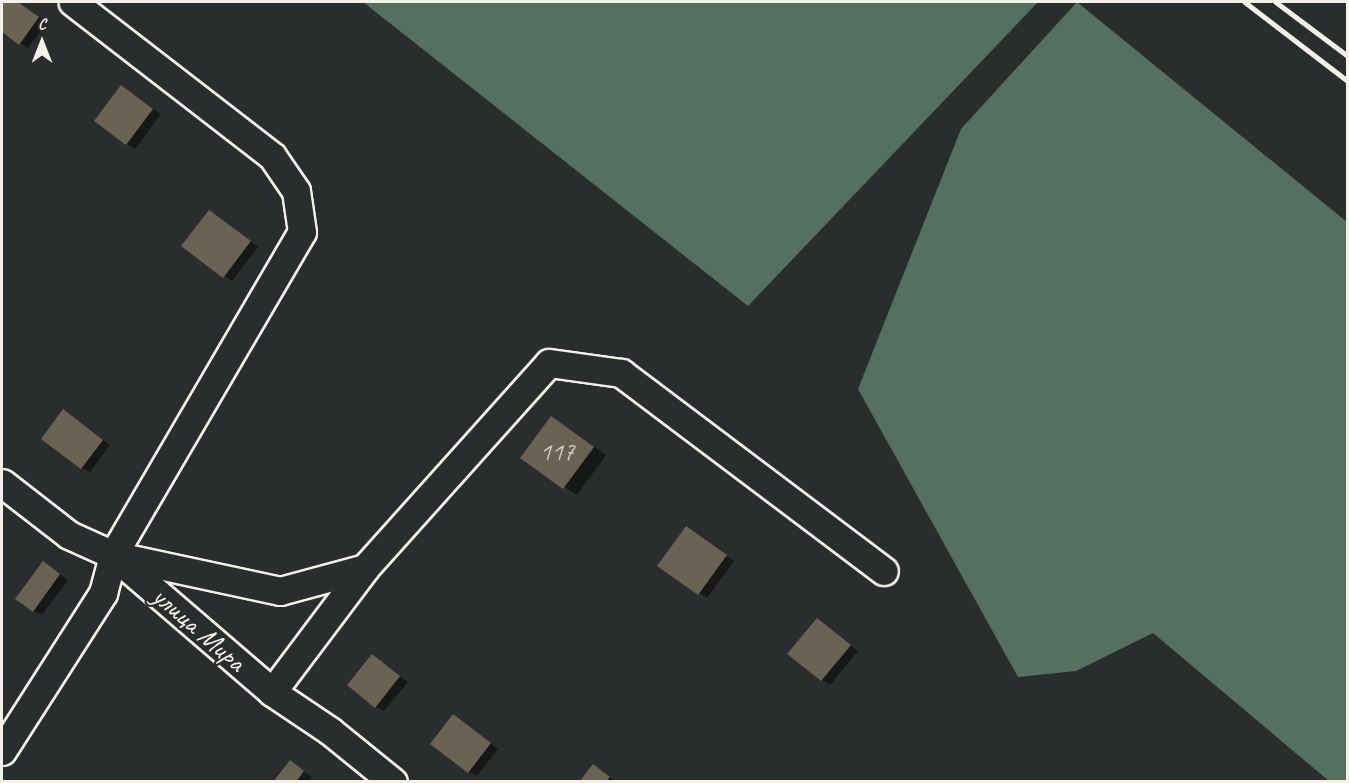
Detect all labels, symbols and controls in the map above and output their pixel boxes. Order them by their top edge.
north arrow [12,12,72,72]
text: С [38,14,46,34]
house number: 117 [539,436,575,468]
street label: улица Мира [145,579,253,679]

